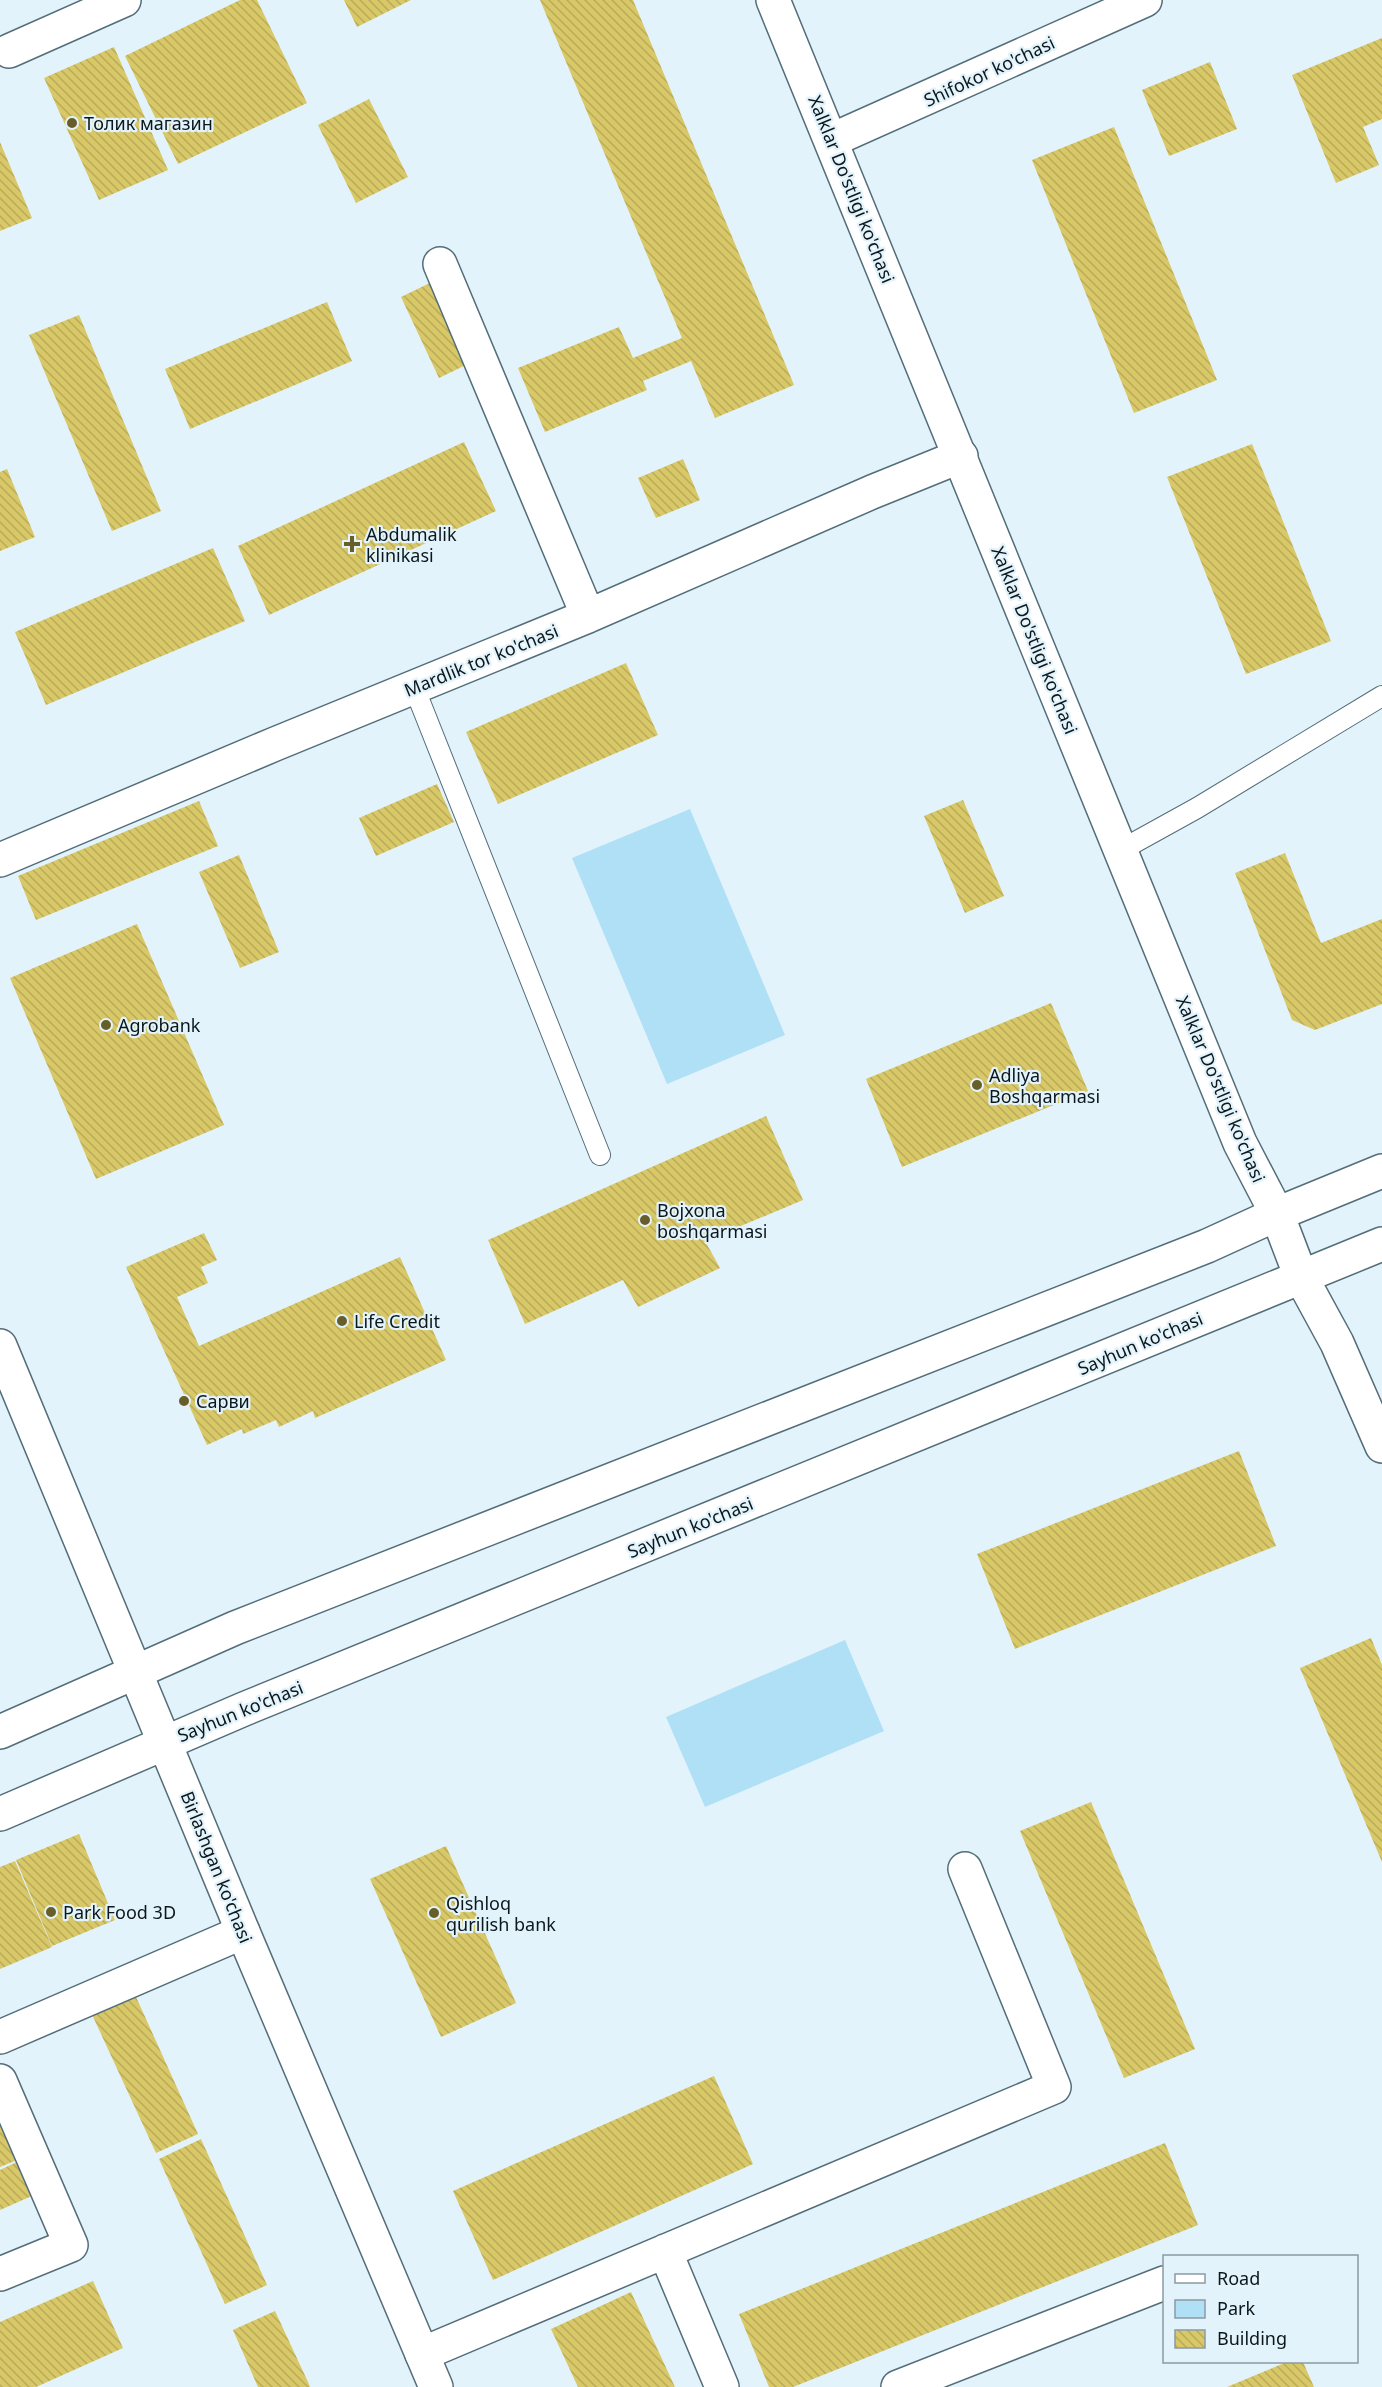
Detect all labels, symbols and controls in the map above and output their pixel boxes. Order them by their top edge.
street label: Shifokor ko'chasi [920,30,1058,112]
street label: Xalklar Do'stligi ko'chasi [803,92,901,286]
place label: Толик магазин [84,111,213,135]
marker: Толик магазин [65,116,79,130]
place label: Abdumalik klinikasi [366,522,457,567]
marker: Abdumalik klinikasi [343,535,361,553]
street label: Xalklar Do'stligi ko'chasi [986,543,1084,737]
street label: Mardlik tor ko'chasi [400,618,562,702]
street label: Xalklar Do'stligi ko'chasi [1171,992,1271,1186]
place label: Agrobank [118,1013,201,1037]
marker: Agrobank [99,1018,113,1032]
place label: Adliya Boshqarmasi [989,1063,1100,1108]
marker: Adliya Boshqarmasi [970,1078,984,1092]
place label: Bojxona boshqarmasi [657,1198,768,1243]
marker: Bojxona boshqarmasi [638,1213,652,1227]
street label: Sayhun ko'chasi [1074,1306,1206,1380]
place label: Life Credit [354,1309,440,1333]
marker: Life Credit [335,1314,349,1328]
place label: Сарви [196,1389,250,1413]
marker: Сарви [177,1394,191,1408]
street label: Sayhun ko'chasi [624,1491,756,1563]
street label: Sayhun ko'chasi [174,1675,306,1747]
street label: Birlashgan ko'chasi [176,1788,258,1946]
place label: Qishloq qurilish bank [446,1891,556,1936]
place label: Park Food 3D [63,1900,176,1924]
marker: Park Food 3D [44,1905,58,1919]
marker: Qishloq qurilish bank [427,1906,441,1920]
legend [1163,2255,1358,2363]
text: Road [1217,2266,1260,2290]
text: Park [1217,2296,1255,2320]
text: Building [1217,2326,1287,2350]

